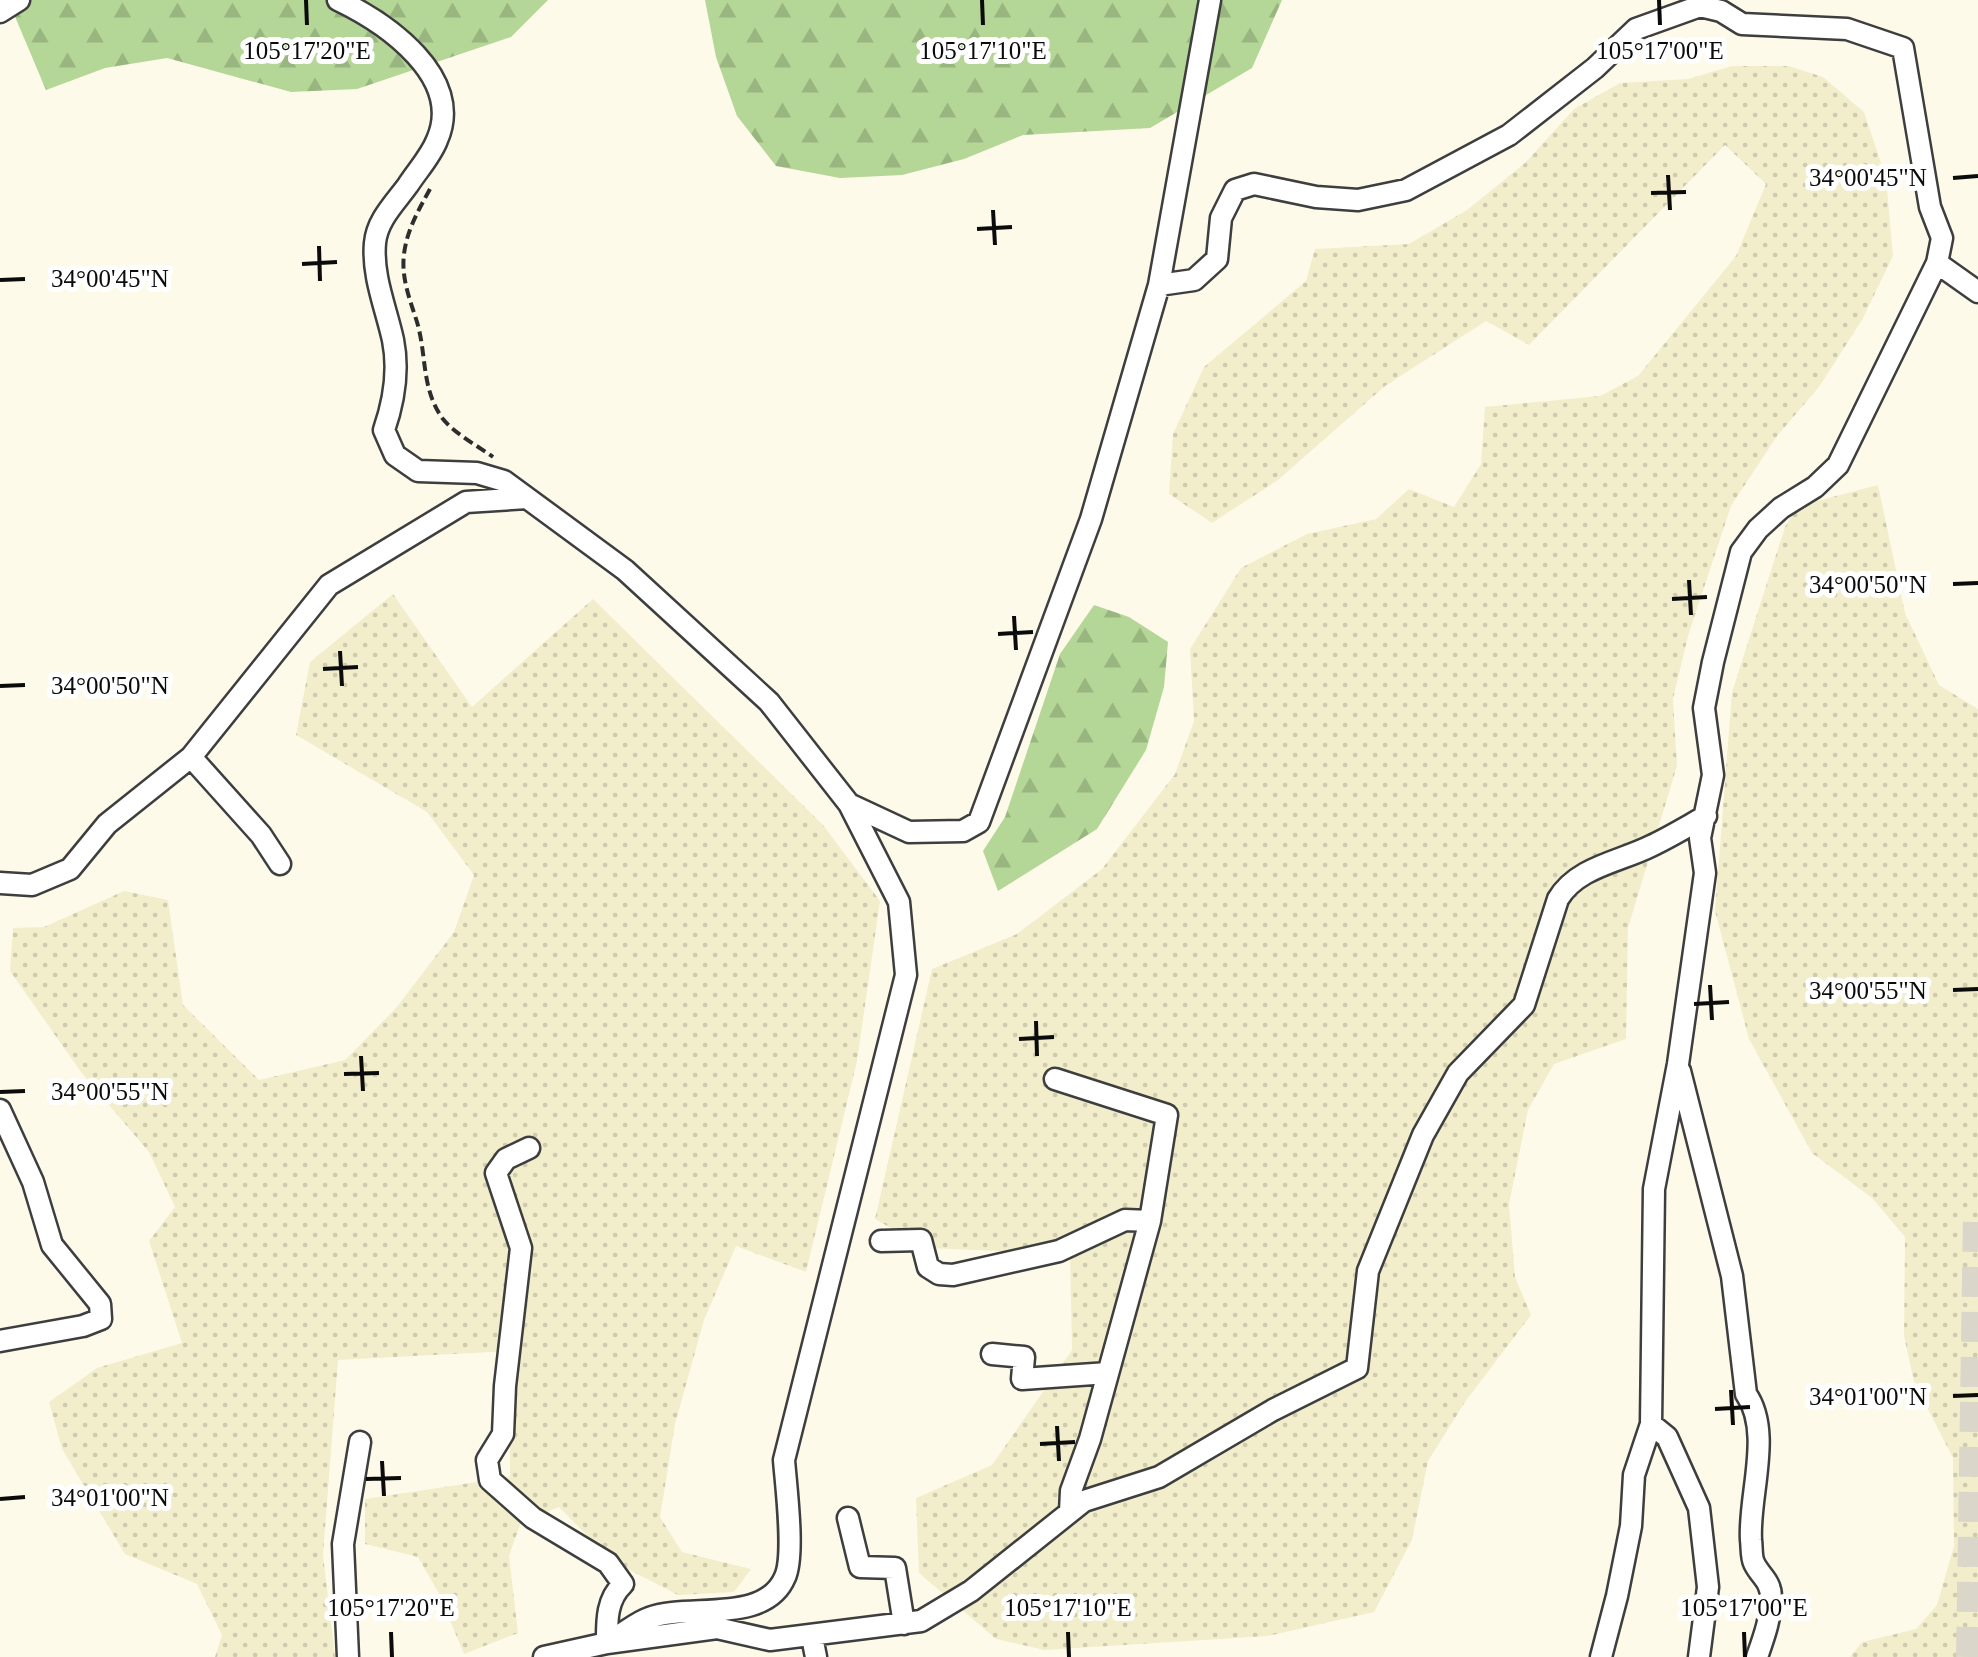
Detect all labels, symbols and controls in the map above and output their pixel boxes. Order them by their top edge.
text: 105°17'20"E [243,37,371,64]
text: 105°17'10"E [919,37,1047,64]
text: 105°17'00"E [1596,37,1724,64]
text: 34°00'45"N [1809,164,1927,191]
text: 34°00'45"N [51,265,169,292]
text: 34°00'50"N [1809,571,1927,598]
text: 34°00'50"N [51,672,169,699]
text: 34°00'55"N [1809,977,1927,1004]
text: 34°00'55"N [51,1078,169,1105]
text: 34°01'00"N [1809,1383,1927,1410]
text: 34°01'00"N [51,1484,169,1511]
text: 105°17'20"E [327,1594,455,1621]
text: 105°17'10"E [1004,1594,1132,1621]
text: 105°17'00"E [1680,1594,1808,1621]

